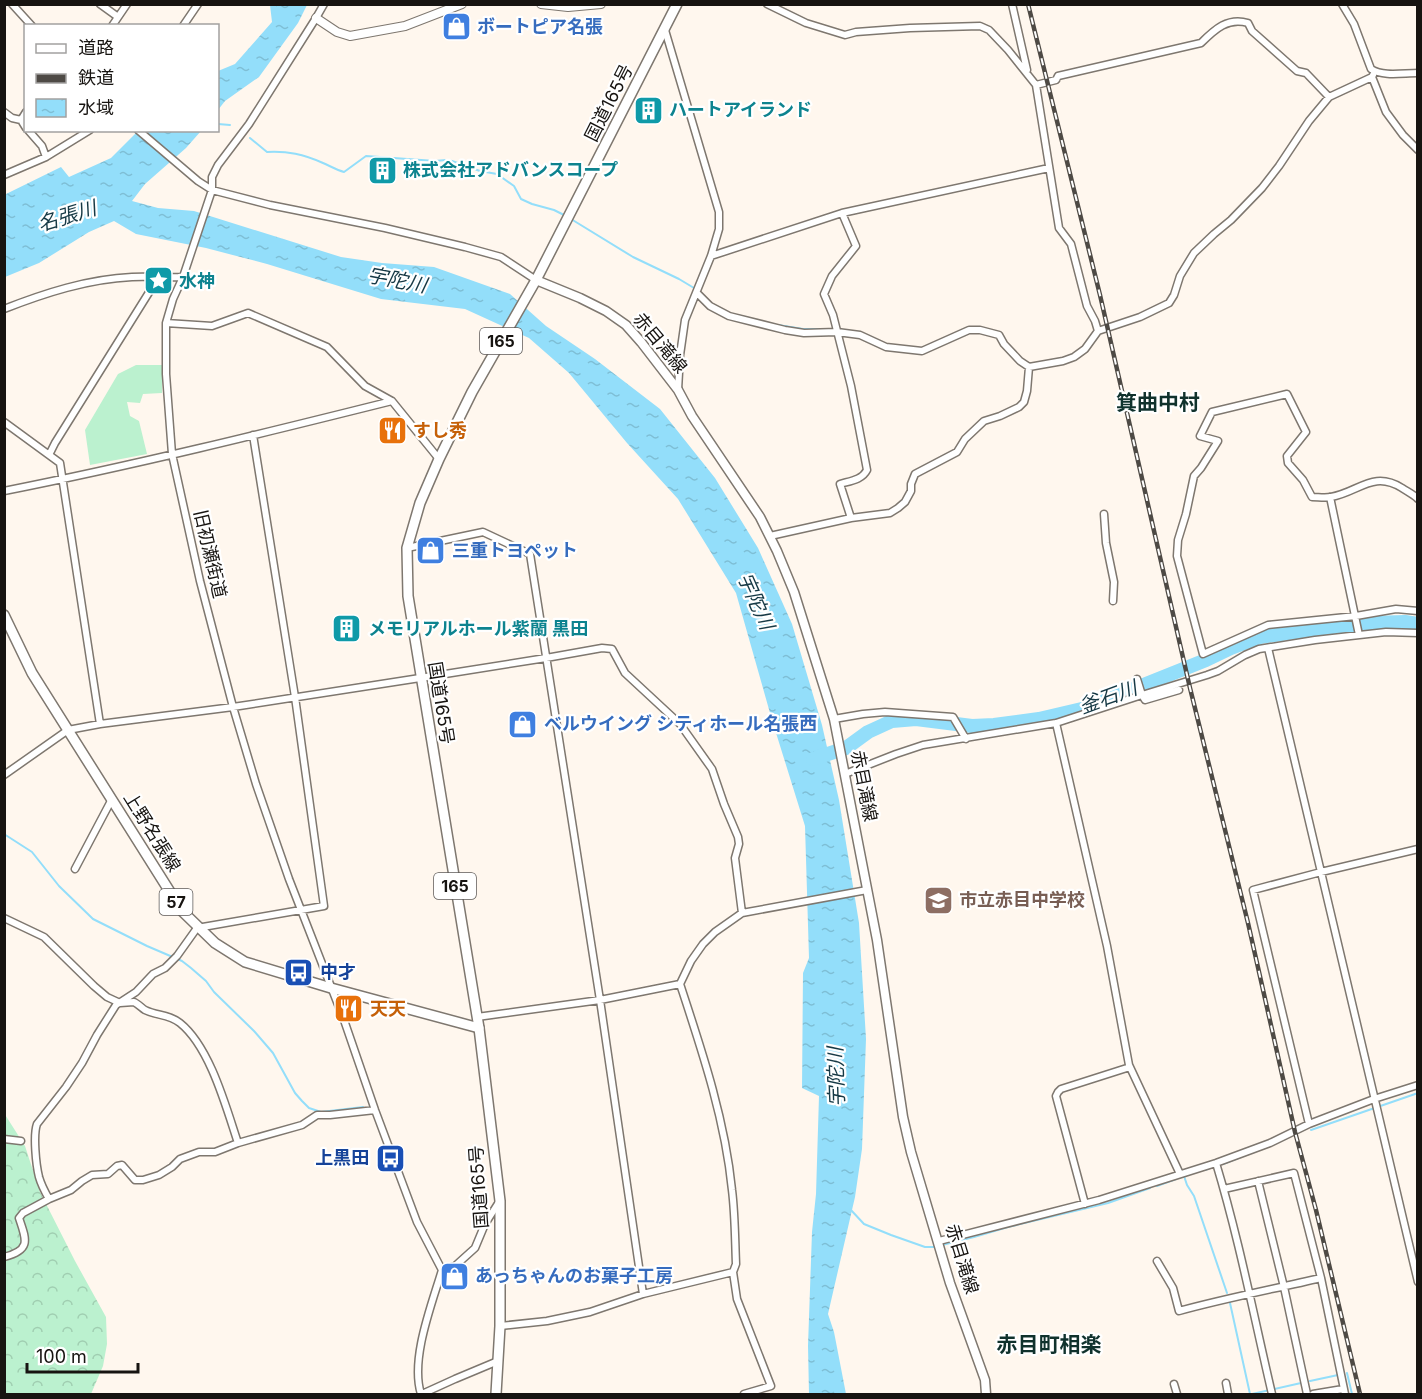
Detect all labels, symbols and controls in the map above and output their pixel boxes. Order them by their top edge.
shop icon: ボートピア名張 [440,11,472,43]
place label: ボートピア名張 [477,16,603,37]
legend [24,24,219,132]
text: 道路 [78,37,114,58]
street label: 国道165号 [580,61,637,145]
text: 鉄道 [78,67,114,88]
building icon: ハートアイランド [632,94,664,126]
text: 水域 [78,97,114,118]
place label: ハートアイランド [669,99,812,120]
building icon: 株式会社アドバンスコープ [366,154,398,186]
place label: 株式会社アドバンスコープ [403,159,618,180]
water label: 名張川 [35,195,101,236]
water label: 宇陀川 [365,262,431,298]
place icon: 水神 [142,265,174,297]
place label: 水神 [179,270,215,291]
street label: 赤目滝線 [629,308,692,377]
road number: 165 [480,328,522,354]
district label: 箕曲中村 [1116,390,1200,415]
restaurant icon: すし秀 [376,415,408,447]
place label: すし秀 [413,420,467,441]
street label: 旧初瀬街道 [190,508,231,600]
shop icon: 三重トヨペット [415,535,447,567]
place label: 三重トヨペット [452,540,578,561]
water label: 宇陀川 [733,569,780,635]
building icon: メモリアルホール紫蘭 黒田 [331,613,363,645]
place label: メモリアルホール紫蘭 黒田 [368,618,588,639]
street label: 国道165号 [425,660,458,746]
water label: 釜石川 [1076,675,1142,719]
shop icon: ベルウイング シティホール名張西 [507,708,539,740]
place label: ベルウイング シティホール名張西 [544,713,817,734]
street label: 赤目滝線 [847,749,882,823]
street label: 上野名張線 [120,788,185,875]
road number: 165 [434,873,476,899]
school or university icon: 市立赤目中学校 [922,884,954,916]
road number: 57 [160,889,192,915]
place label: 市立赤目中学校 [959,889,1085,910]
bus stop icon: 中才 [283,956,315,988]
place label: 中才 [320,961,356,982]
restaurant icon: 天天 [333,993,365,1025]
place label: 天天 [370,998,406,1019]
water label: 宇陀川 [823,1045,849,1107]
bus stop icon: 上黒田 [374,1142,406,1174]
street label: 国道165号 [465,1145,492,1229]
place label: 上黒田 [315,1147,369,1168]
street label: 赤目滝線 [942,1221,983,1296]
shop icon: あっちゃんのお菓子工房 [438,1260,470,1292]
place label: あっちゃんのお菓子工房 [475,1265,673,1286]
district label: 赤目町相楽 [997,1332,1102,1357]
scale bar [27,1336,138,1374]
text: 100 m [36,1346,87,1367]

